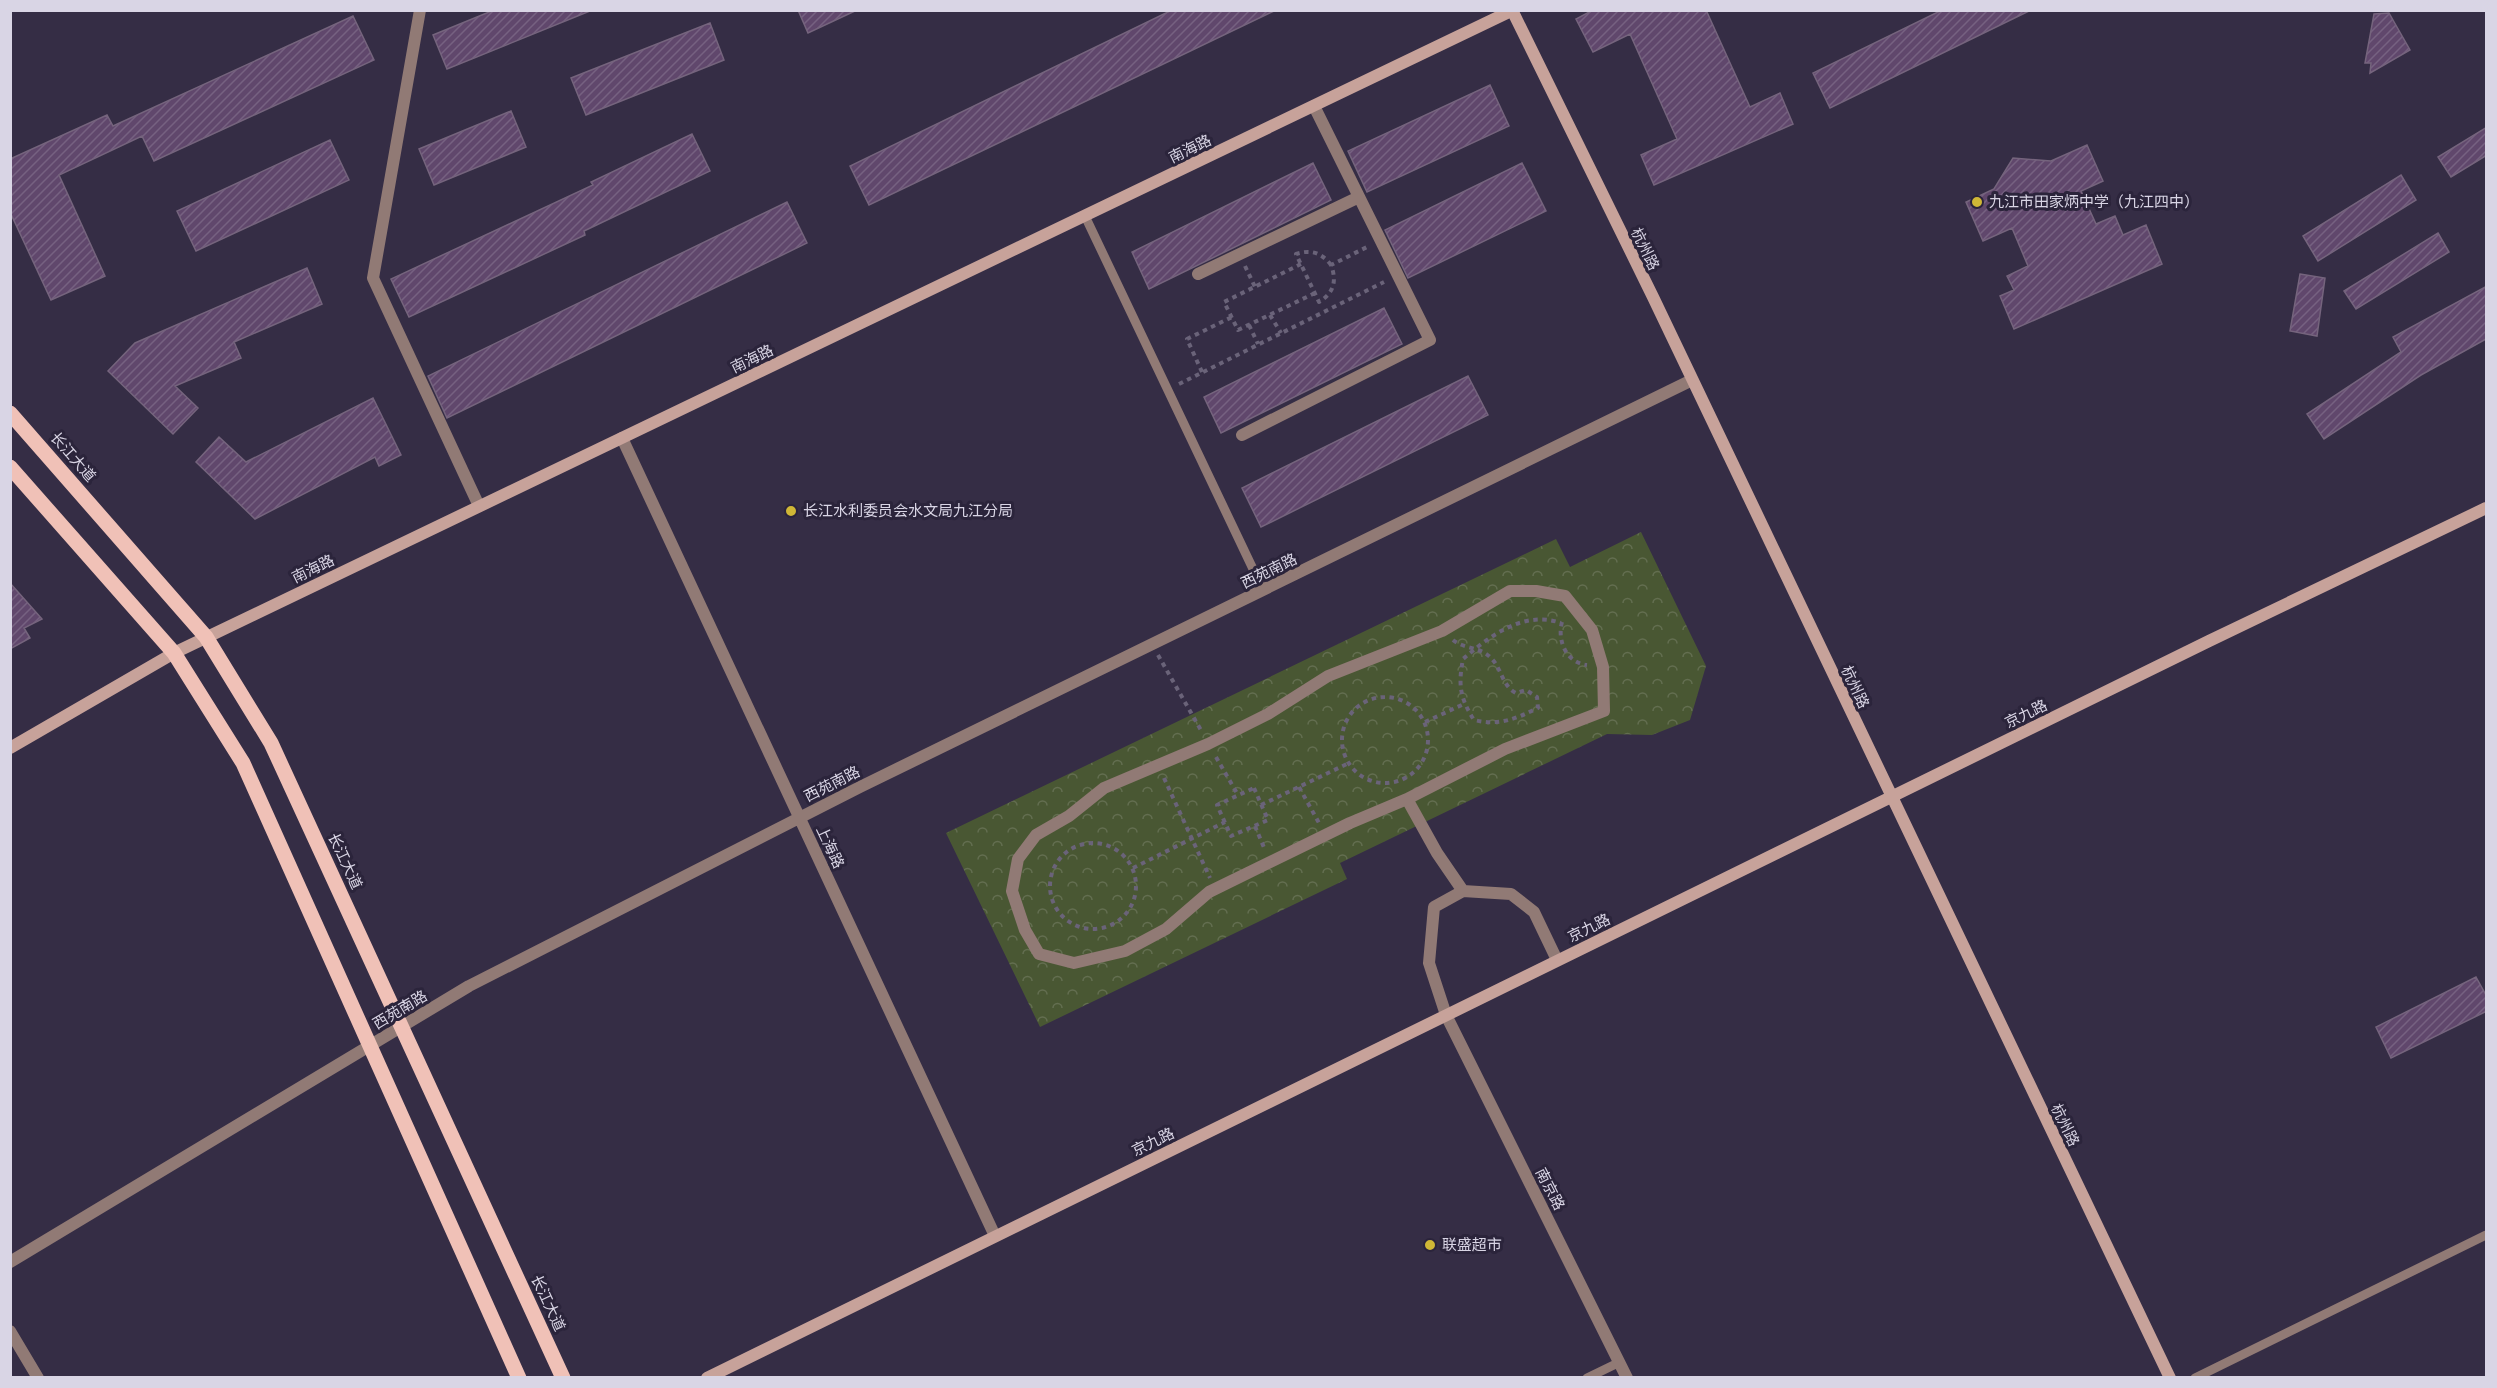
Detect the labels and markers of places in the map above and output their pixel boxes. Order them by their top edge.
place label: 九江市田家炳中学（九江四中） [1989,192,2199,210]
marker: 九江市田家炳中学（九江四中） [1970,195,1984,209]
place label: 长江水利委员会水文局九江分局 [803,501,1013,519]
marker: 长江水利委员会水文局九江分局 [784,504,798,518]
place label: 联盛超市 [1442,1235,1502,1253]
marker: 联盛超市 [1423,1238,1437,1252]

